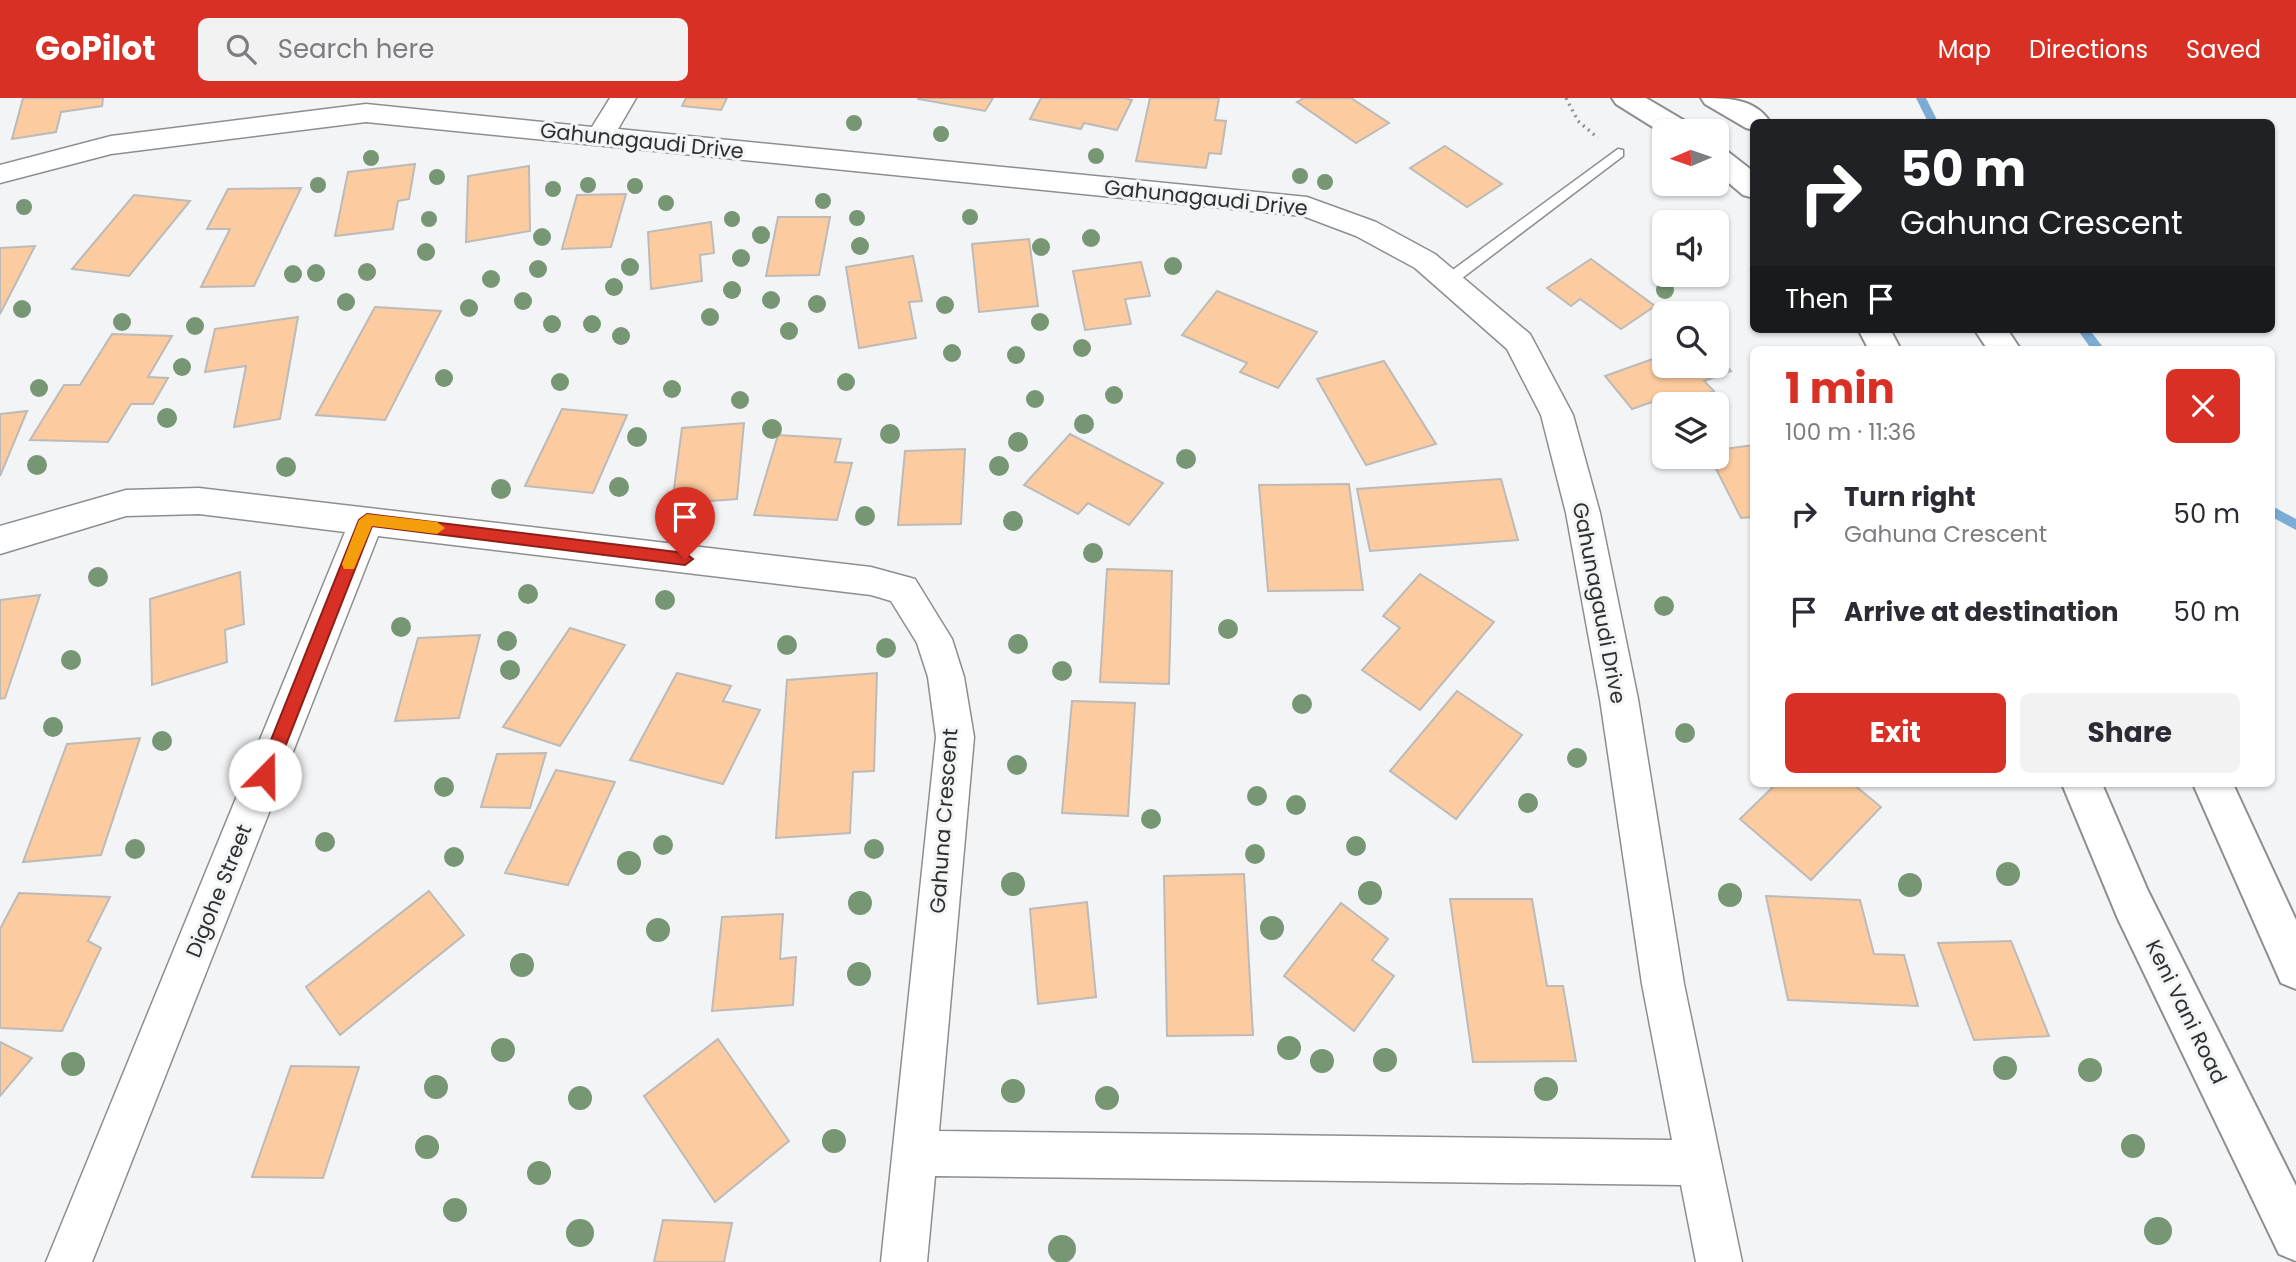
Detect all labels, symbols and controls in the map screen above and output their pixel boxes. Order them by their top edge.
search box [198,18,688,81]
text: GoPilot [35,25,156,72]
icon: search [222,30,260,68]
text: Search here [278,31,434,67]
text: Map [1938,33,1991,66]
text: Directions [2029,33,2148,66]
text: Saved [2186,33,2261,66]
street label: Gahunagaudi Drive [539,115,745,166]
north arrow [1652,119,1729,196]
map controls [1652,119,1729,469]
text: 50 m [1900,135,2026,203]
icon: right [1785,147,1876,238]
street label: Gahunagaudi Drive [1103,172,1309,223]
text: Gahuna Crescent [1900,200,2183,245]
button: sound [1652,210,1729,287]
icon: arrive [1862,280,1900,318]
text: Then [1785,281,1848,317]
button: search [1652,301,1729,378]
text: 1 min [1785,359,1895,418]
button: close [2166,369,2240,443]
button: layers [1652,392,1729,469]
text: 100 m · 11:36 [1785,416,1916,448]
text: Turn right [1844,479,1976,515]
pin [655,487,715,559]
icon: right [1785,495,1823,533]
text: 50 m [2174,496,2240,532]
icon: arrive [666,498,704,536]
street label: Gahunagaudi Drive [1566,500,1633,706]
text: Gahuna Crescent [1844,518,2047,550]
icon: arrive [1785,593,1823,631]
text: Arrive at destination [1844,594,2119,630]
text: 50 m [2174,594,2240,630]
button: Exit [1785,693,2006,773]
button: Share [2020,693,2240,773]
street label: Gahuna Crescent [923,727,964,915]
position arrow [228,738,302,812]
street label: Digohe Street [179,820,258,962]
street label: Keni Vani Road [2139,935,2234,1089]

